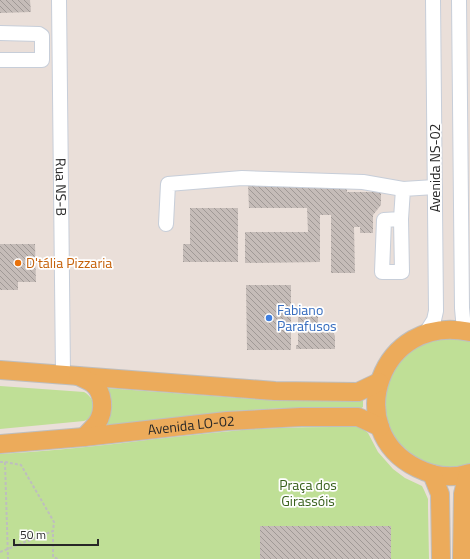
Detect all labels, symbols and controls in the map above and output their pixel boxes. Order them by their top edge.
street label: Avenida NS-02 [424,124,445,212]
street label: Rua NS-B [51,158,72,216]
place label: D'tália Pizzaria [26,252,112,273]
marker: D'tália Pizzaria [13,258,23,268]
place label: Fabiano Parafusos [277,299,337,336]
marker: Fabiano Parafusos [264,313,274,323]
street label: Avenida LO-02 [146,410,235,440]
park label: Praça dos Girassóis [279,474,337,511]
scale bar [14,521,98,547]
text: 50 m [20,525,46,544]

